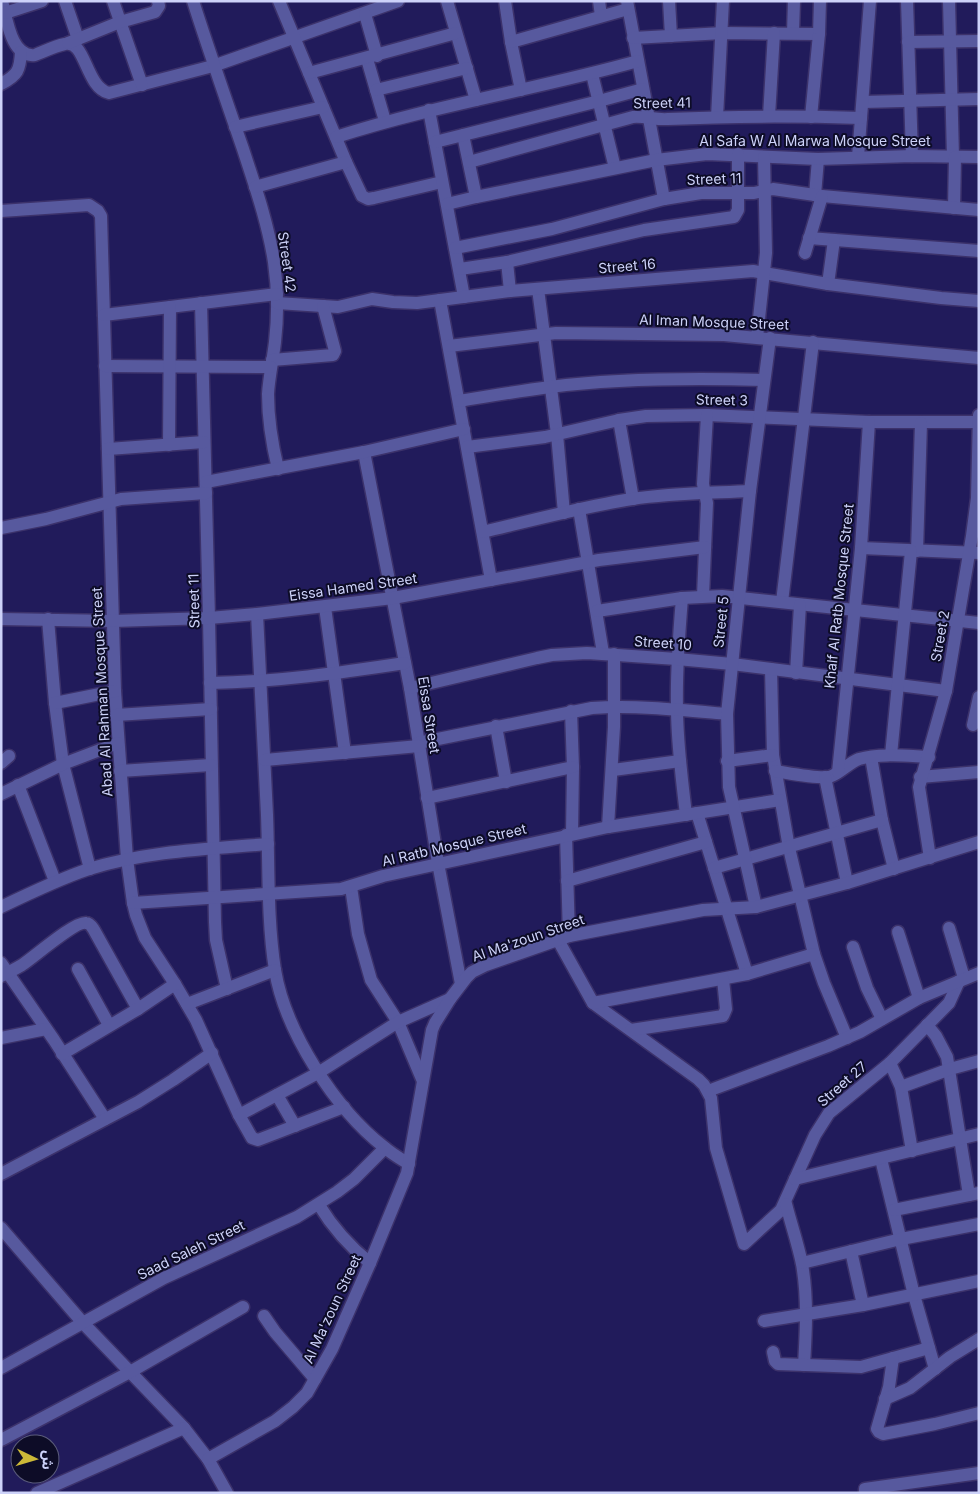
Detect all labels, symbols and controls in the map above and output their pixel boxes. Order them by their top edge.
street label: Street 41 [633,93,691,112]
street label: Al Safa W Al Marwa Mosque Street [699,132,931,149]
street label: Street 11 [686,169,742,188]
street label: Street 42 [275,231,300,293]
street label: Street 16 [597,255,657,276]
street label: Al Iman Mosque Street [639,310,790,333]
street label: Street 3 [696,391,748,408]
street label: Khalf Al Ratb Mosque Street [820,502,857,689]
street label: Eissa Hamed Street [288,569,418,604]
street label: Street 11 [185,573,202,629]
street label: Abad Al Rahman Mosque Street [87,586,115,797]
street label: Street 5 [709,595,732,649]
street label: Street 2 [927,609,952,663]
street label: Street 10 [634,632,693,653]
street label: Eissa Street [415,675,444,755]
street label: Al Ratb Mosque Street [380,820,528,869]
street label: Al Ma'zoun Street [469,910,587,965]
street label: Street 27 [813,1058,870,1110]
street label: Saad Saleh Street [134,1216,248,1283]
street label: Al Ma'zoun Street [299,1252,364,1366]
north arrow [10,1434,60,1484]
text: ش [39,1450,58,1470]

